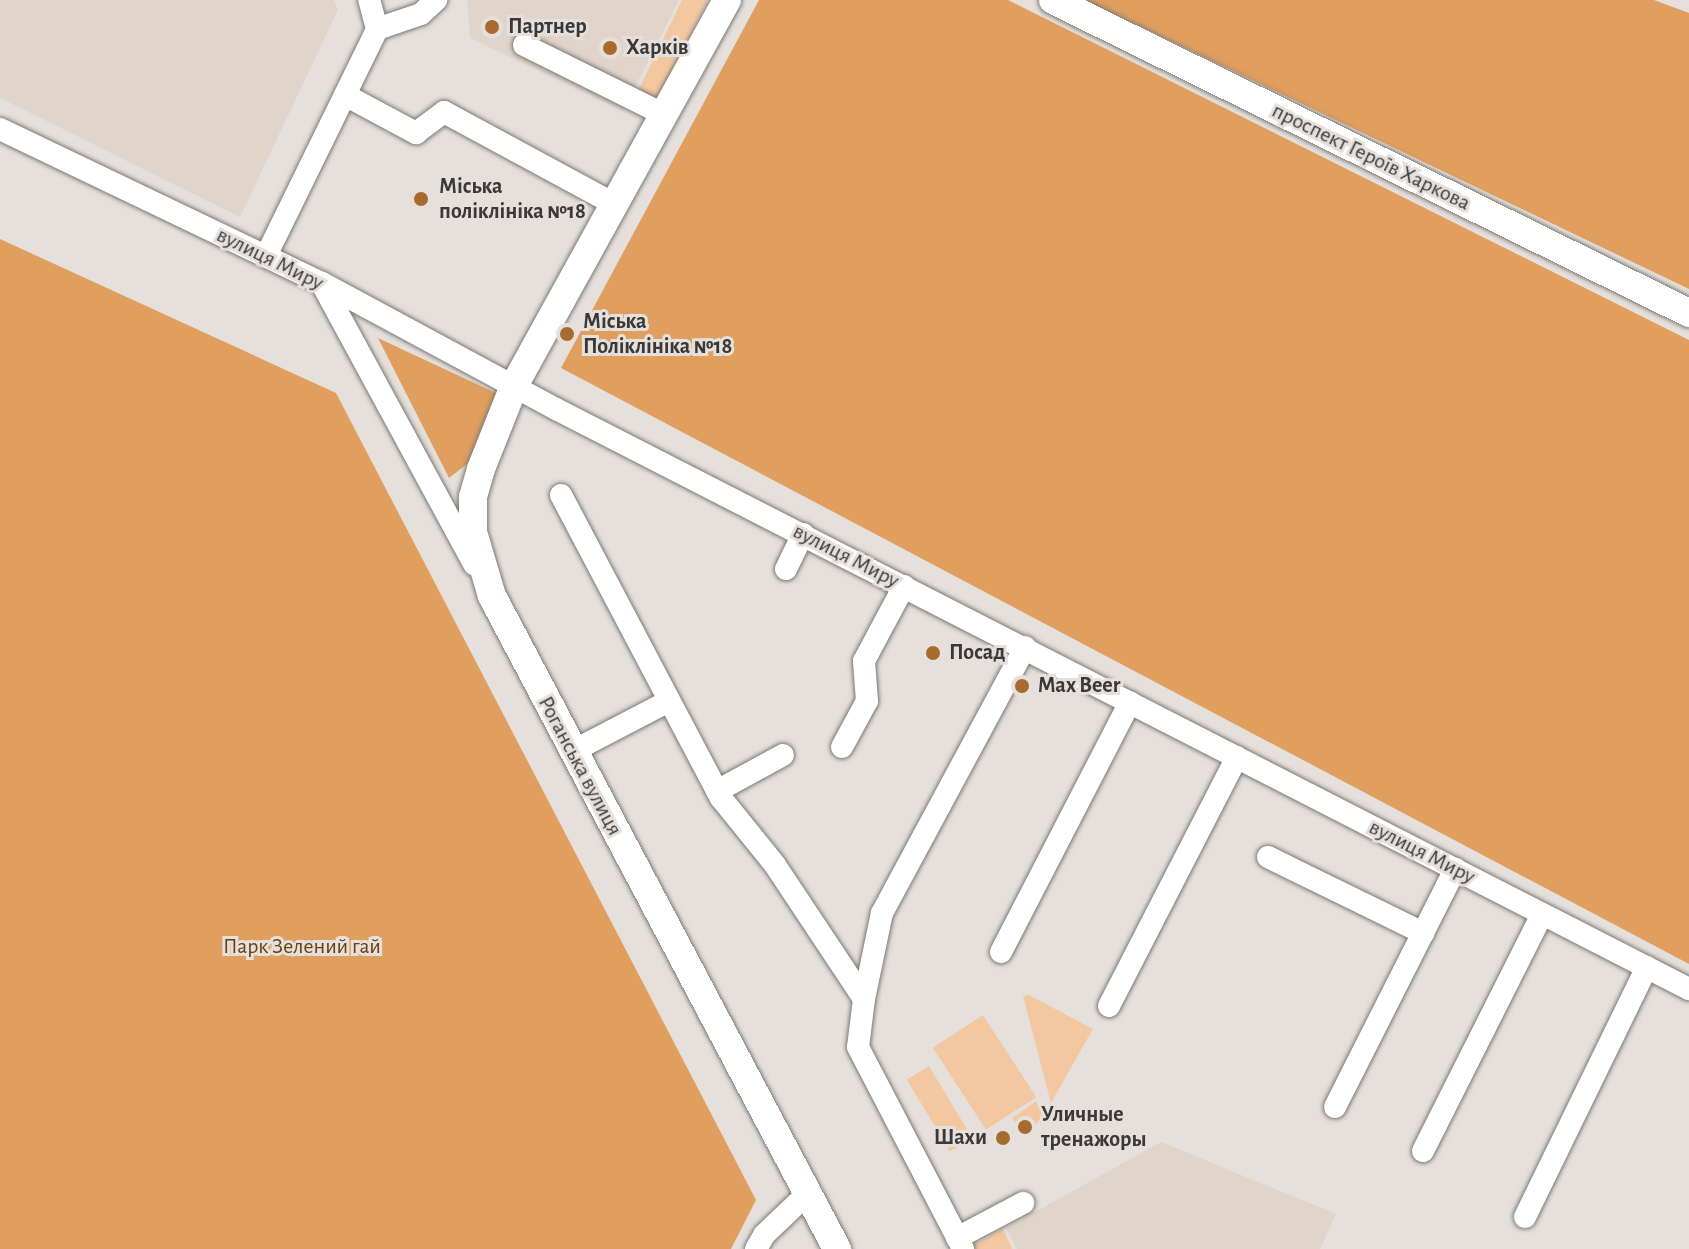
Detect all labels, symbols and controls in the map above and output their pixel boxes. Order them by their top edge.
place label: Партнер [508,14,587,40]
marker: Партнер [483,18,501,36]
place label: Харків [626,35,688,61]
marker: Харків [601,39,619,57]
street label: проспект Героїв Харкова [1267,97,1475,217]
place label: Міська поліклініка №18 [439,173,586,224]
marker: Міська поліклініка №18 [410,188,432,210]
street label: вулиця Миру [212,222,328,296]
place label: Міська Поліклініка №18 [583,308,732,360]
marker: Міська Поліклініка №18 [558,325,576,343]
street label: вулиця Миру [788,518,904,594]
place label: Посад [949,640,1005,666]
marker: Посад [924,644,942,662]
place label: Max Beer [1038,673,1120,699]
marker: Max Beer [1013,677,1031,695]
street label: Роганська вулиця [532,692,628,840]
street label: вулиця Миру [1364,814,1480,890]
park label: Парк Зелений гай [223,934,381,960]
place label: Уличные тренажоры [1041,1101,1146,1152]
marker: Уличные тренажоры [1016,1118,1034,1136]
place label: Шахи [934,1125,987,1151]
marker: Шахи [994,1129,1012,1147]

